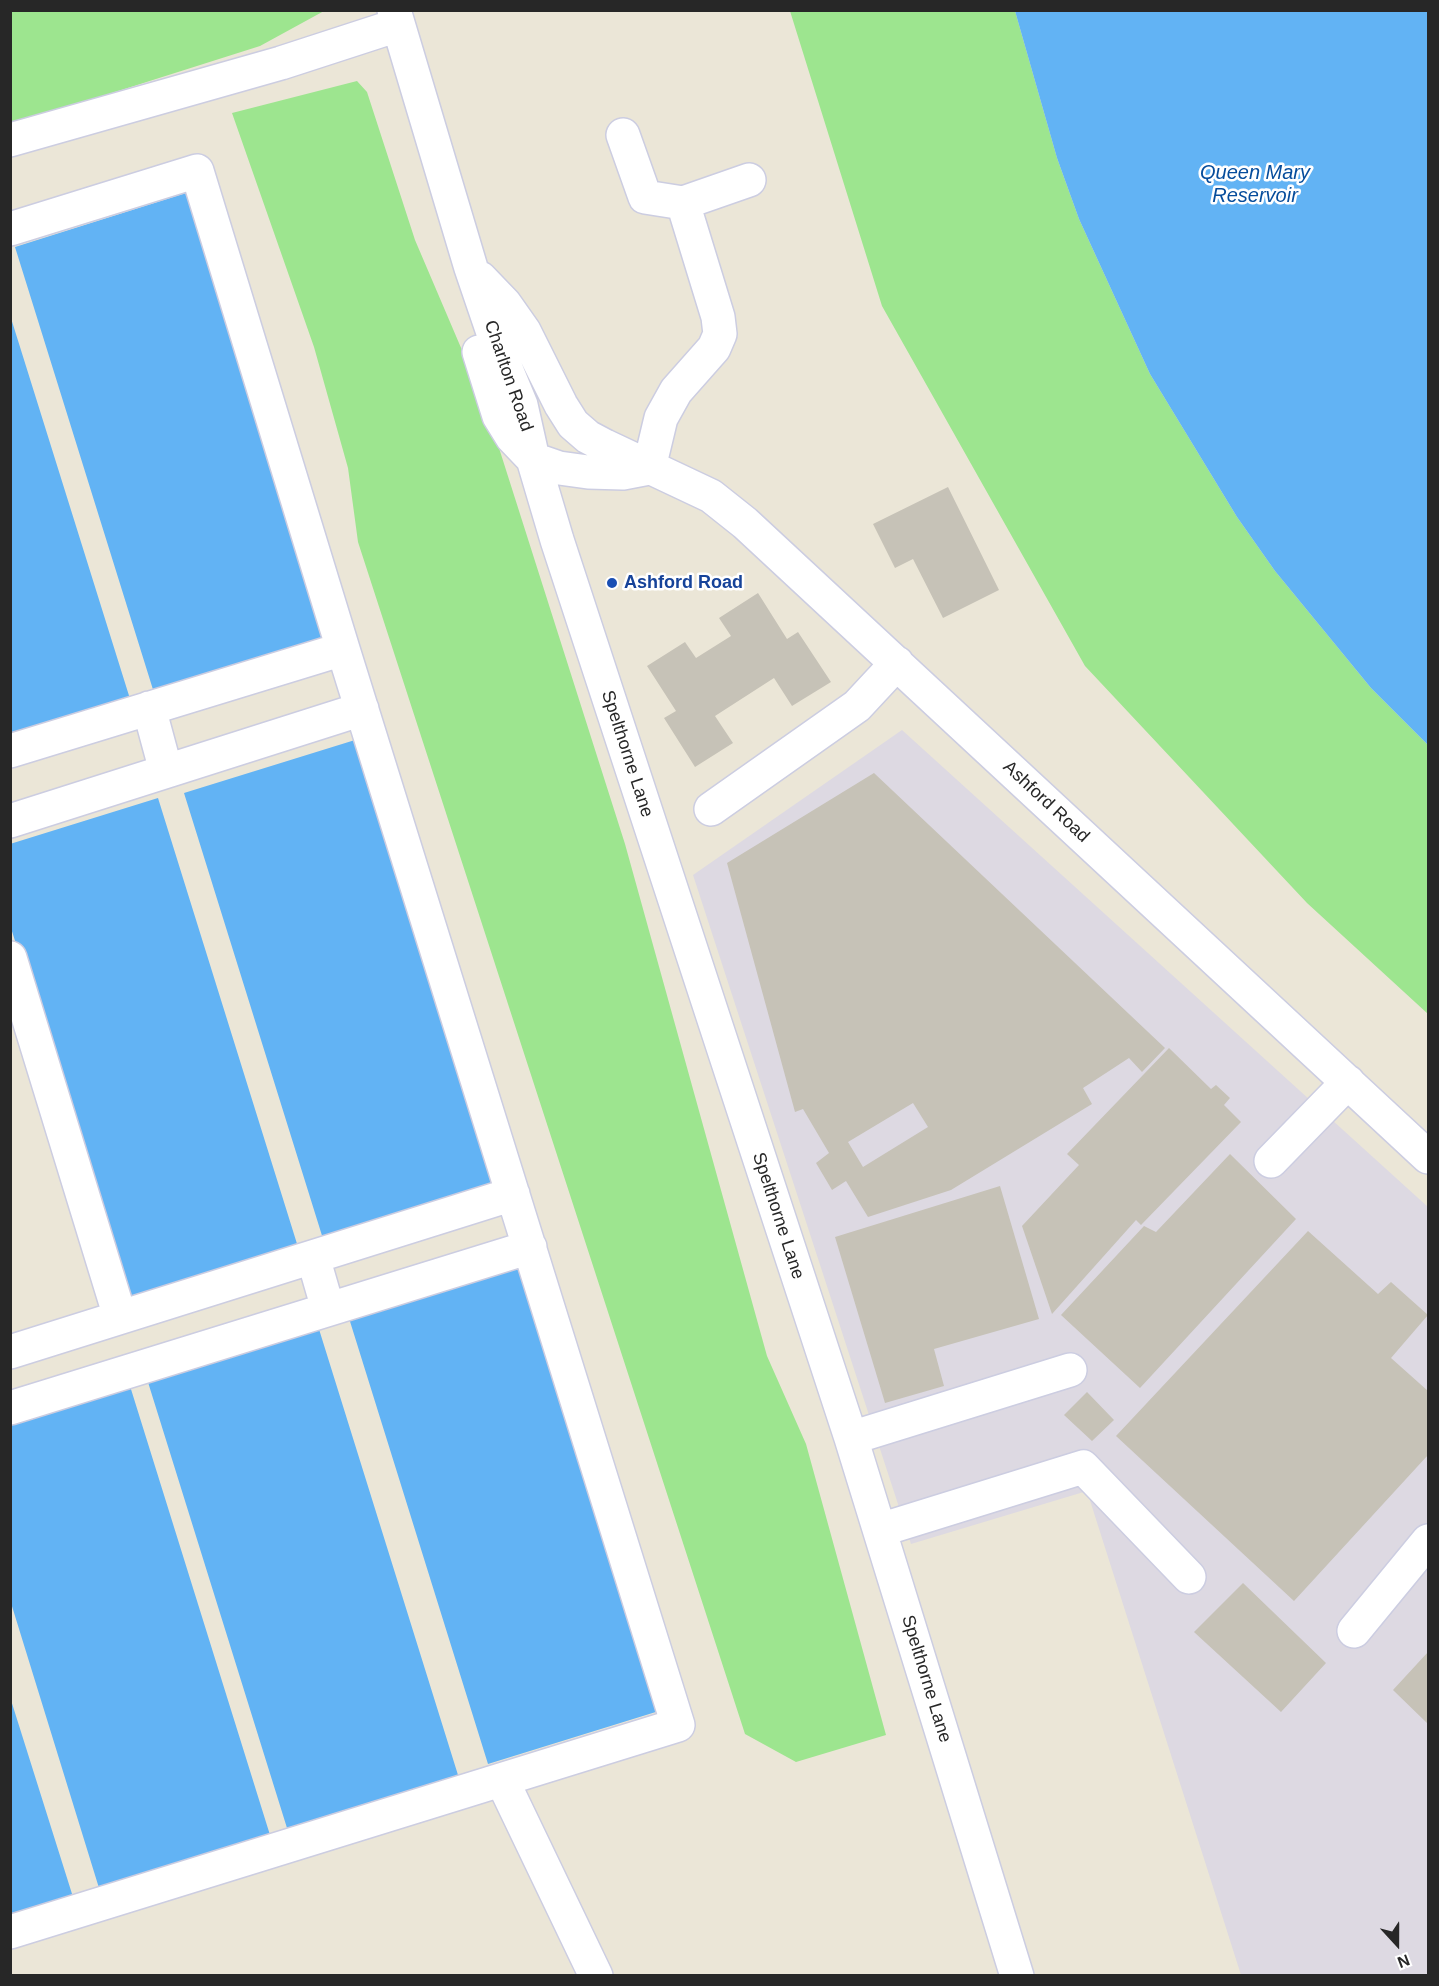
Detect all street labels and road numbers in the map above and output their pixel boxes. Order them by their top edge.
street label: Charlton Road [479,318,537,434]
street label: Spelthorne Lane [596,688,658,820]
street label: Ashford Road [998,757,1094,847]
street label: Spelthorne Lane [747,1150,809,1282]
street label: Spelthorne Lane [896,1613,956,1745]

